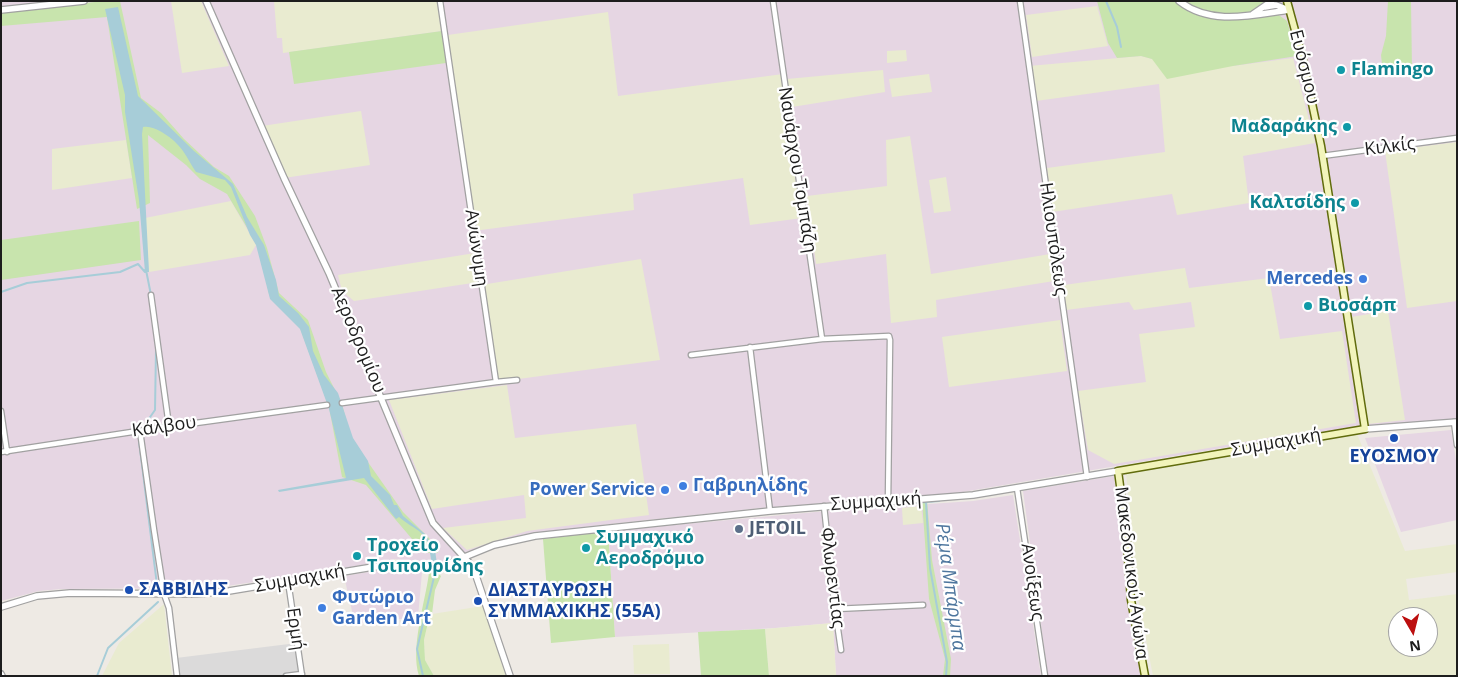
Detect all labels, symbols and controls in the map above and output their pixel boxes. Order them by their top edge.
street label: Ευόσμου [1284,28,1324,106]
place label: Flamingo [1351,59,1434,81]
marker: Flamingo [1335,64,1347,76]
street label: Ναυάρχου Τομπάζη [773,85,821,255]
place label: Μαδαράκης [1231,116,1337,138]
marker: Μαδαράκης [1341,121,1353,133]
street label: Κιλκίς [1363,133,1417,161]
street label: Ηλιουπόλεως [1034,181,1072,297]
place label: Καλτσίδης [1250,192,1345,214]
marker: Καλτσίδης [1349,197,1361,209]
street label: Ανώνυμη [460,208,492,288]
place label: Mercedes [1266,268,1353,290]
marker: Mercedes [1357,273,1369,285]
street label: Αεροδρομίου [326,284,390,396]
place label: Βιοσάρπ [1318,295,1396,317]
marker: Βιοσάρπ [1302,300,1314,312]
street label: Κάλβου [130,412,198,442]
street label: Συμμαχική [1229,424,1323,462]
marker: ΕΥΟΣΜΟΥ [1388,432,1400,444]
place label: ΕΥΟΣΜΟΥ [1350,446,1438,468]
place label: Γαβριηλίδης [693,475,807,497]
place label: Power Service [529,479,655,501]
marker: Γαβριηλίδης [677,480,689,492]
marker: Power Service [659,484,671,496]
street label: Μακεδονικού Αγώνα [1110,485,1152,661]
street label: Συμμαχική [830,488,922,516]
place label: JETOIL [749,518,806,540]
water label: Ρέμα Μπάρμπα [930,522,970,652]
marker: JETOIL [733,523,745,535]
street label: Φλωρεντίας [815,526,849,630]
place label: Συμμαχικό Αεροδρόμιο [596,527,704,570]
place label: Τροχείο Τσιπουρίδης [367,535,483,578]
marker: Συμμαχικό Αεροδρόμιο [580,542,592,554]
street label: Ανοίξεως [1016,542,1048,622]
marker: Τροχείο Τσιπουρίδης [351,550,363,562]
street label: Συμμαχική [253,560,347,598]
place label: ΣΑΒΒΙΔΗΣ [139,579,229,601]
place label: ΔΙΑΣΤΑΥΡΩΣΗ ΣΥΜΜΑΧΙΚΗΣ (55Α) [488,580,661,622]
marker: ΣΑΒΒΙΔΗΣ [123,584,135,596]
place label: Φυτώριο Garden Art [332,587,431,630]
marker: ΔΙΑΣΤΑΥΡΩΣΗ ΣΥΜΜΑΧΙΚΗΣ (55Α) [472,595,484,607]
marker: Φυτώριο Garden Art [316,602,328,614]
street label: Ερμή [281,606,309,652]
north arrow [1388,607,1438,657]
text: N [1408,636,1422,657]

